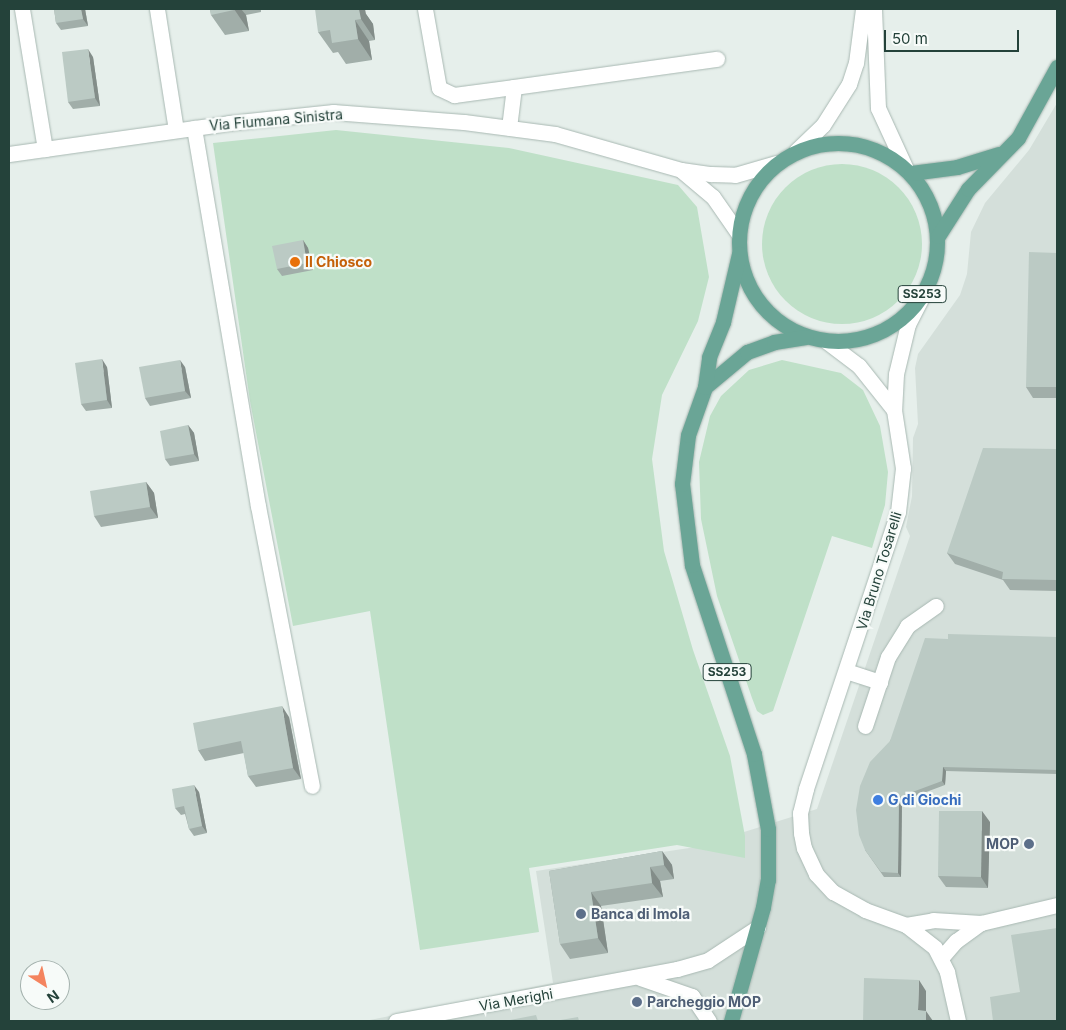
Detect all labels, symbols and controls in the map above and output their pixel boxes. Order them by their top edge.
scale bar [886,20,1021,52]
text: 50 m [892,29,928,48]
street label: Via Fiumana Sinistra [208,106,344,134]
place label: Il Chiosco [305,254,372,270]
marker: Il Chiosco [289,256,301,268]
road number: SS253 [897,284,947,304]
street label: Via Bruno Tosarelli [853,510,905,632]
road number: SS253 [702,662,752,682]
place label: G di Giochi [888,792,961,808]
marker: G di Giochi [872,794,884,806]
place label: MOP [986,836,1019,852]
marker: MOP [1023,838,1035,850]
place label: Banca di Imola [591,906,690,922]
marker: Banca di Imola [575,908,587,920]
north arrow [20,960,70,1010]
street label: Via Merighi [478,985,554,1015]
text: N [44,987,63,1007]
place label: Parcheggio MOP [647,994,761,1010]
marker: Parcheggio MOP [631,996,643,1008]

